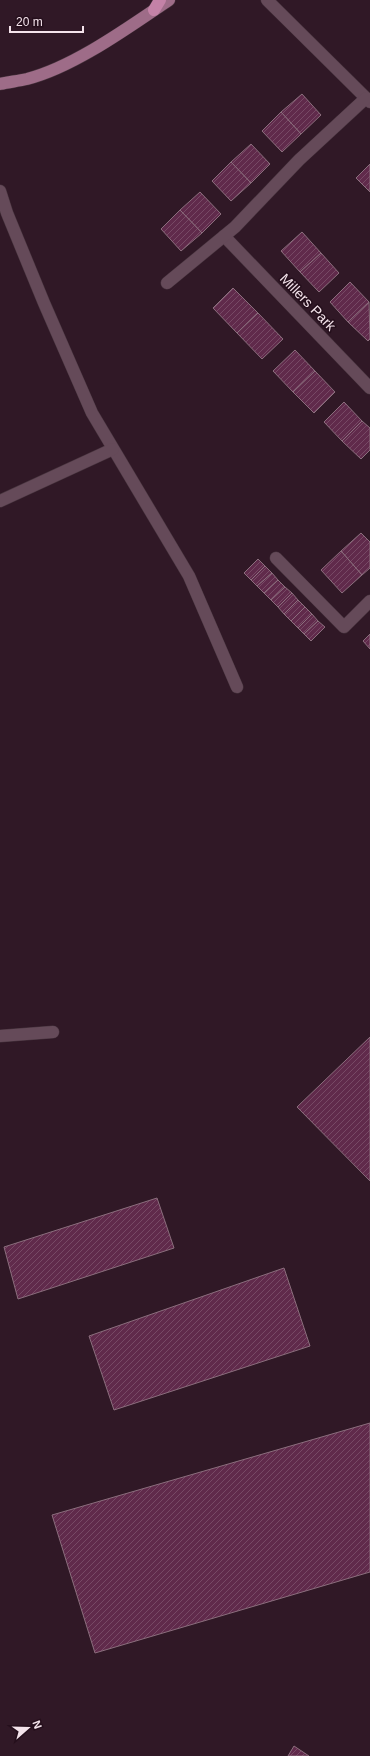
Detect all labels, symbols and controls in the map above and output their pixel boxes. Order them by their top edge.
scale bar [10,8,83,34]
text: 20 m [16,15,43,29]
street label: Millers Park [277,270,340,335]
north arrow [8,1708,48,1748]
text: N [30,1719,44,1730]

